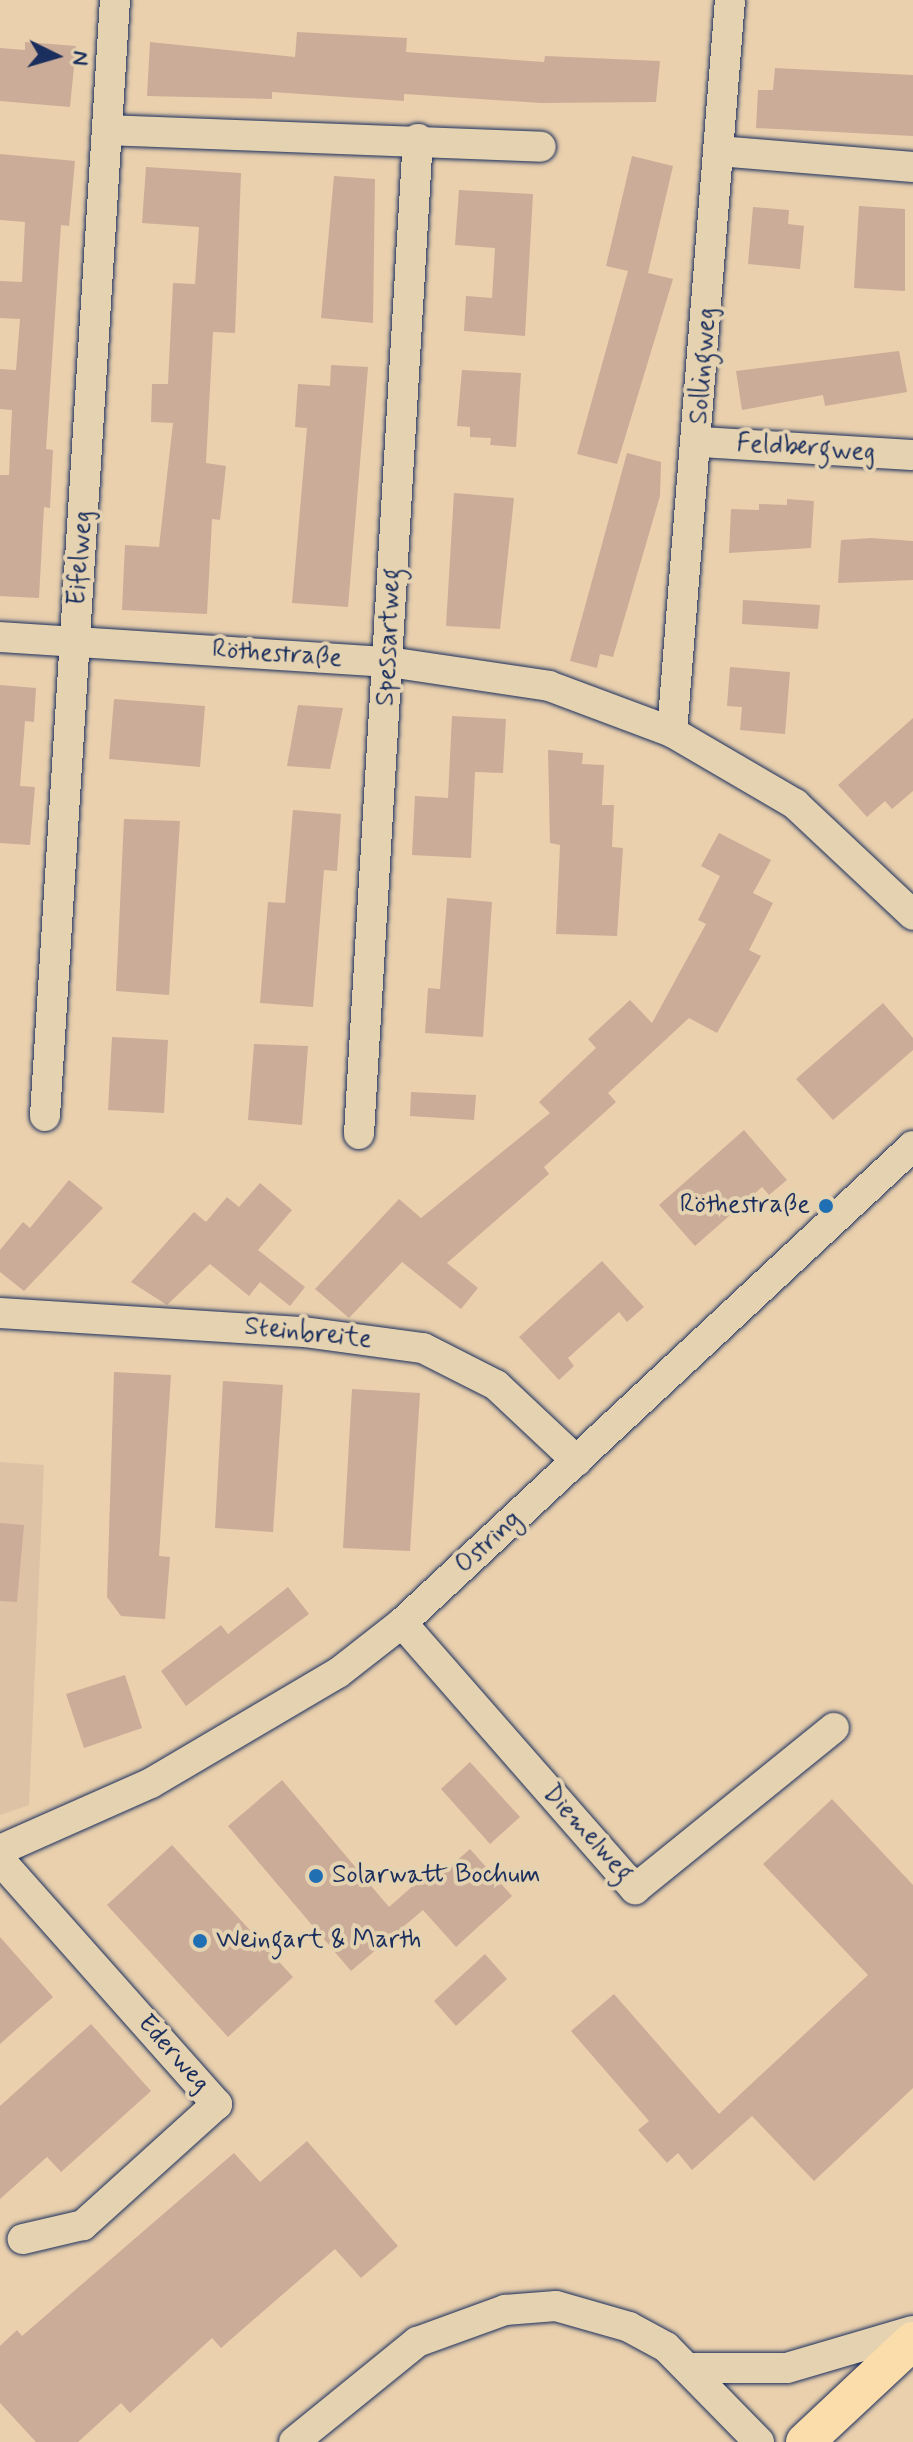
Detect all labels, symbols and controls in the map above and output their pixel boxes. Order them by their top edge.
north arrow [16,16,96,96]
text: N [65,50,94,67]
street label: Sollingweg [684,307,724,425]
street label: Feldbergweg [736,429,876,469]
street label: Eifelweg [62,509,100,607]
street label: Spessartweg [371,567,409,707]
street label: Röthestraße [211,635,343,675]
place label: Röthestraße [680,1190,810,1222]
marker: Röthestraße [817,1197,835,1215]
street label: Steinbreite [243,1312,373,1356]
street label: Ostring [450,1505,528,1581]
street label: Diemelweg [535,1779,639,1889]
place label: Solarwatt Bochum [332,1860,540,1892]
marker: Solarwatt Bochum [307,1867,325,1885]
place label: Weingart & Marth [216,1925,421,1957]
marker: Weingart & Marth [191,1932,209,1950]
street label: Ederweg [130,2009,216,2099]

